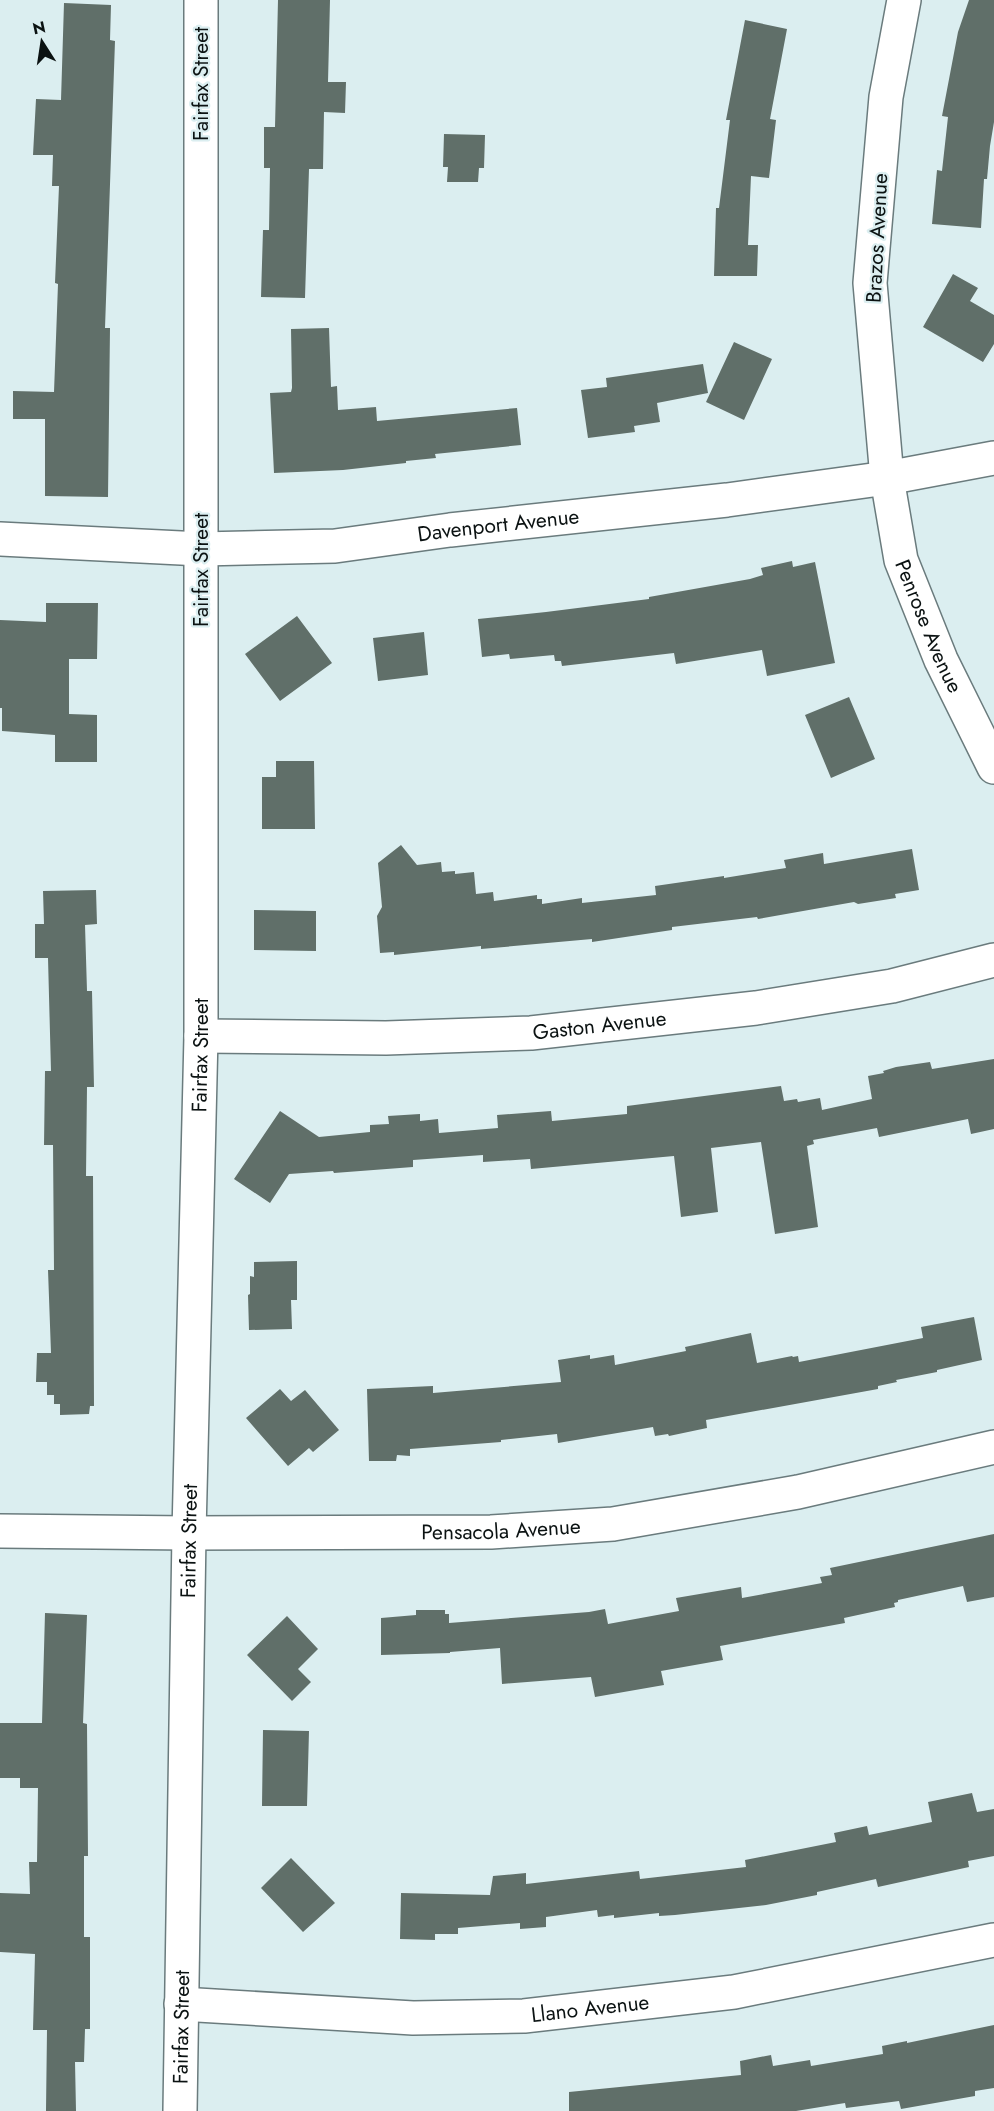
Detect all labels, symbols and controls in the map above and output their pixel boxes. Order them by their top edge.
north arrow [12,12,72,72]
text: N [30,15,48,40]
street label: Fairfax Street [186,27,216,141]
street label: Brazos Avenue [859,172,895,304]
street label: Davenport Avenue [416,501,581,549]
street label: Fairfax Street [186,513,216,627]
street label: Penrose Avenue [887,555,970,698]
street label: Fairfax Street [184,998,216,1113]
street label: Gaston Avenue [531,1003,668,1048]
street label: Fairfax Street [173,1484,205,1598]
street label: Pensacola Avenue [421,1511,582,1547]
street label: Fairfax Street [165,1970,197,2084]
street label: Llano Avenue [529,1987,651,2030]

